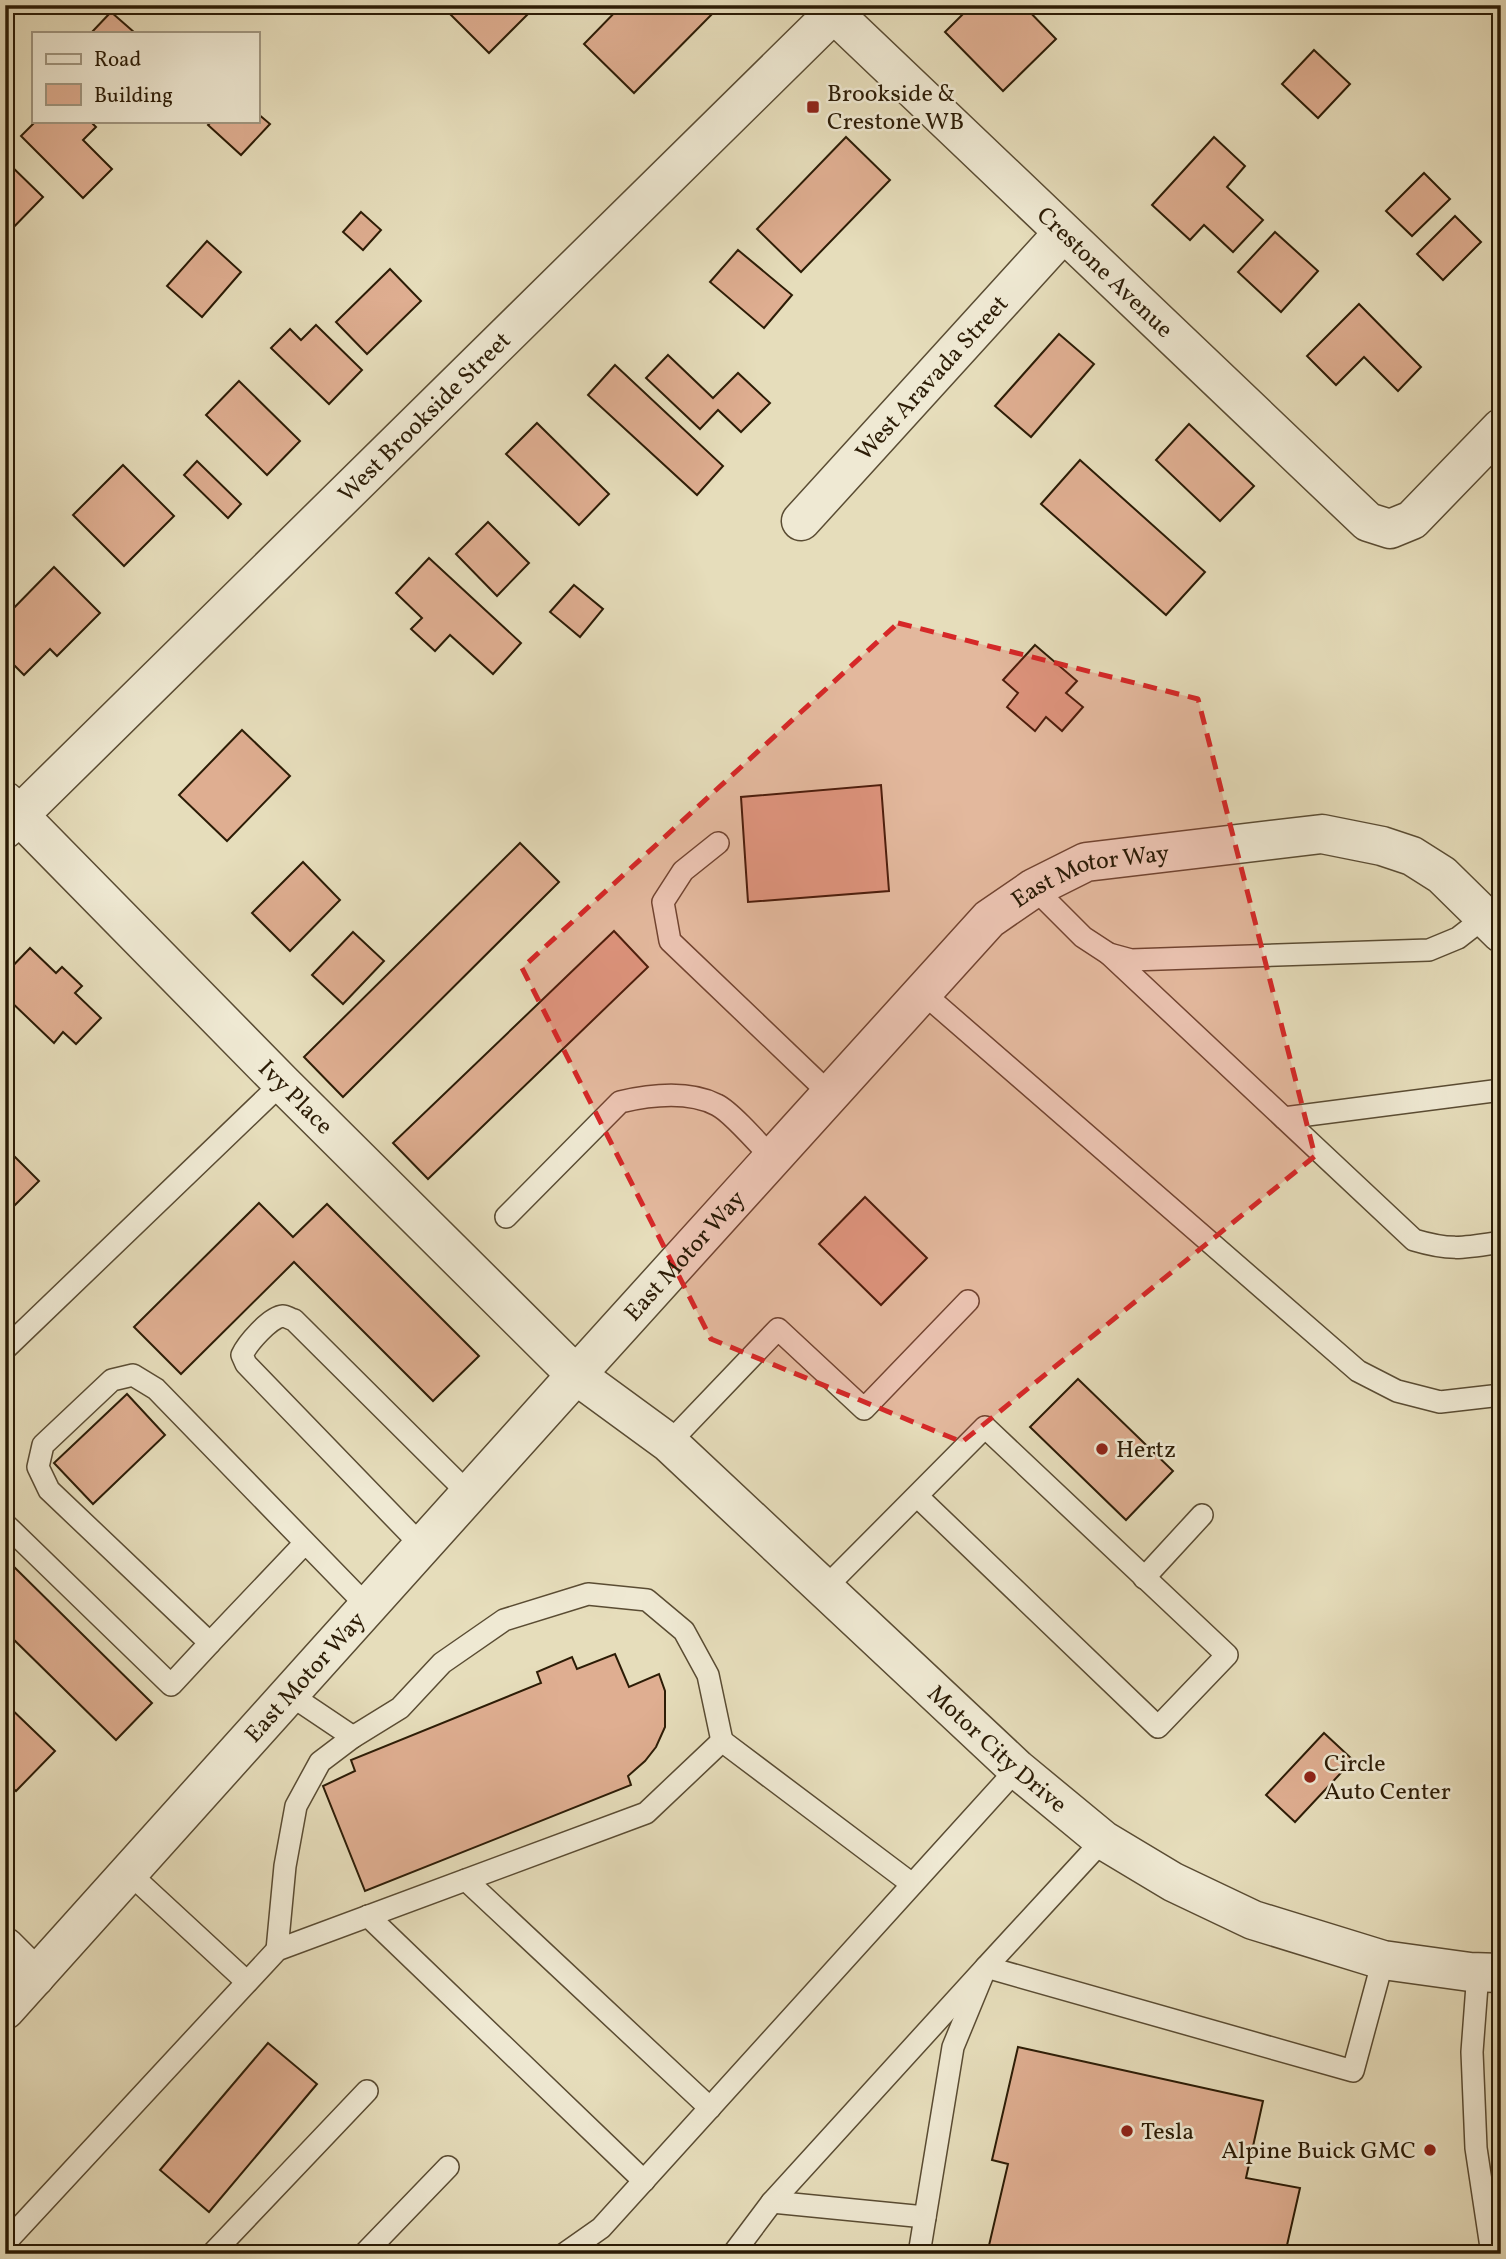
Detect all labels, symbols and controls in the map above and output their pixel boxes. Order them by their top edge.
legend [32,32,259,122]
text: Road [94,46,141,75]
place label: Brookside & Crestone WB [827,78,964,140]
text: Building [94,82,173,111]
marker: Brookside & Crestone WB [805,99,821,115]
street label: Crestone Avenue [1028,200,1180,347]
street label: West Aravada Street [849,289,1017,469]
street label: West Brookside Street [331,325,520,511]
street label: East Motor Way [1005,837,1171,918]
street label: Ivy Place [250,1053,340,1143]
street label: East Motor Way [617,1184,754,1330]
place label: Hertz [1116,1434,1176,1468]
marker: Hertz [1094,1441,1110,1457]
street label: East Motor Way [238,1605,374,1751]
street label: Motor City Drive [919,1678,1073,1822]
place label: Circle Auto Center [1324,1748,1451,1810]
marker: Circle Auto Center [1302,1769,1318,1785]
place label: Tesla [1141,2116,1194,2150]
marker: Tesla [1119,2123,1135,2139]
place label: Alpine Buick GMC [1221,2135,1416,2169]
marker: Alpine Buick GMC [1422,2142,1438,2158]

